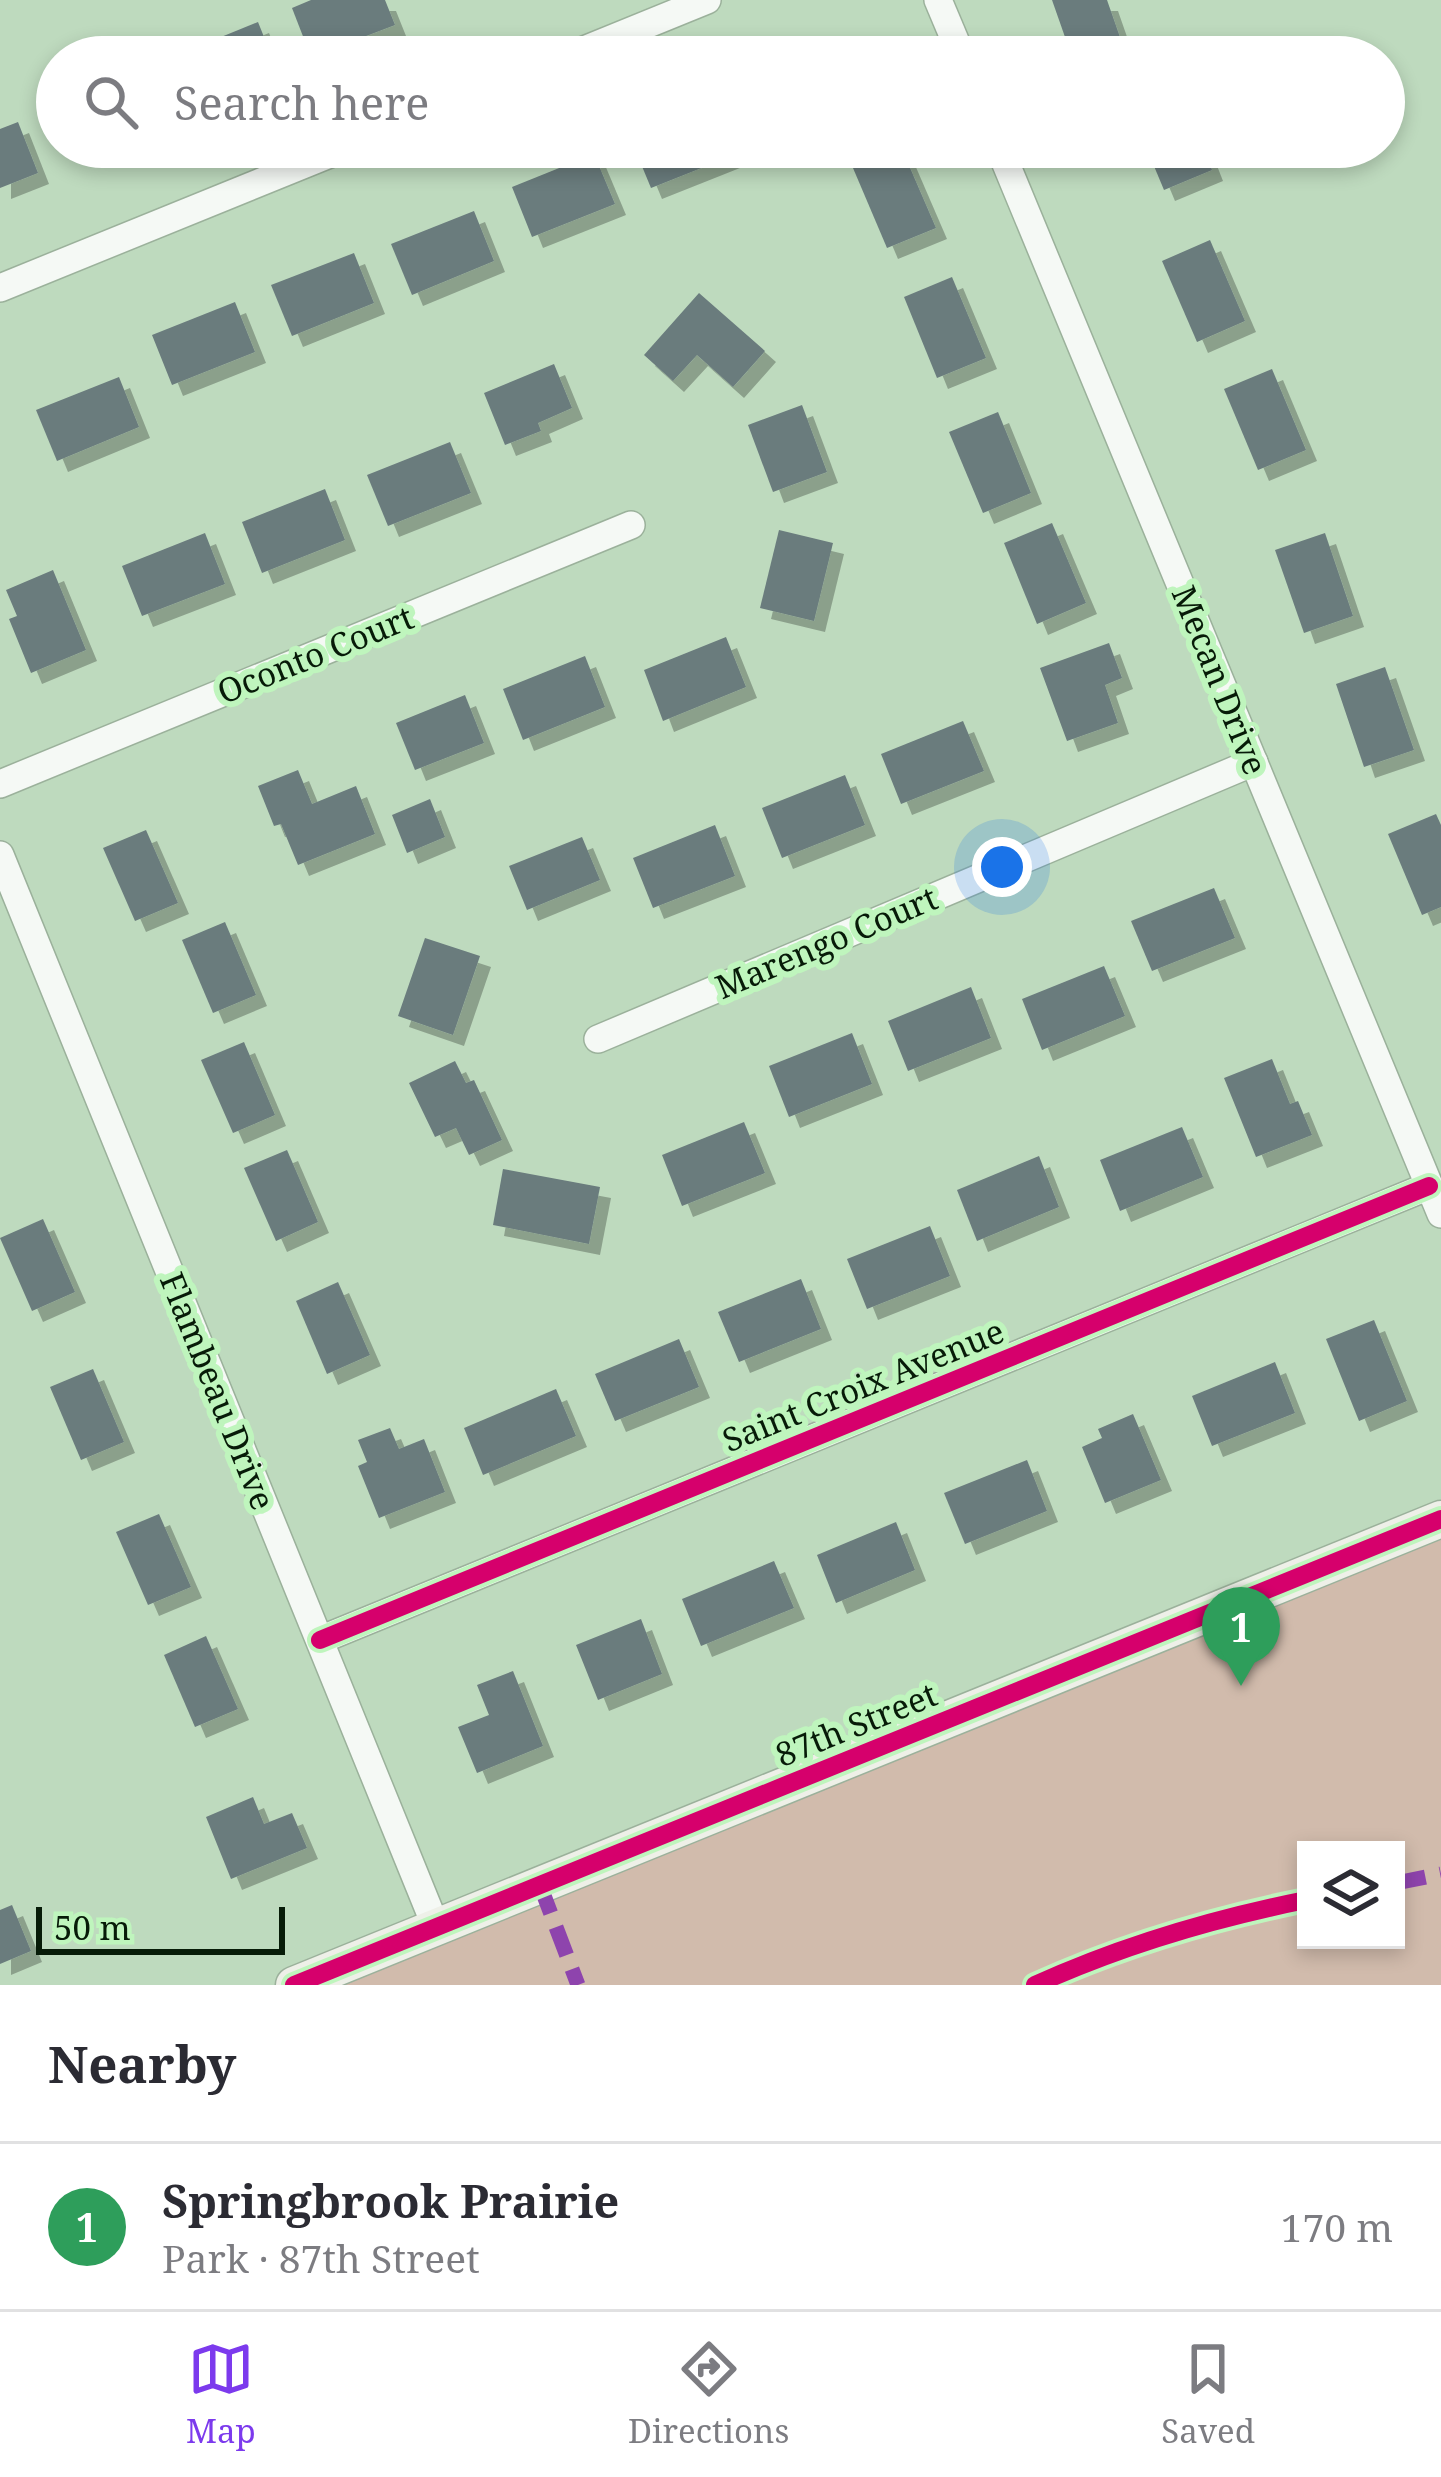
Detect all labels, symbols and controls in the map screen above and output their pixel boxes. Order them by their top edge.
search box [36,36,1405,168]
icon: search [78,69,144,135]
text: Search here [174,72,429,133]
street label: Mecan Drive [1162,579,1278,781]
street label: Oconto Court [210,594,420,714]
your location [972,837,1032,897]
street label: Marengo Court [708,875,944,1009]
street label: Flambeau Drive [150,1266,286,1516]
street label: Saint Croix Avenue [716,1308,1010,1462]
pin: 1 [1202,1587,1280,1686]
street label: 87th Street [769,1671,943,1777]
map controls [1297,1841,1405,1949]
button: layers [1297,1841,1405,1949]
scale bar [36,1901,285,1954]
text: 50 m [54,1905,131,1950]
text: Nearby [48,2028,236,2098]
text: Springbrook Prairie [162,2170,619,2231]
text: 1 [76,2200,98,2253]
text: 170 m [1281,2200,1393,2253]
text: Park · 87th Street [162,2231,480,2284]
tab: Map [186,2336,256,2453]
tab: Directions [628,2336,789,2453]
tab: Saved [1161,2336,1255,2453]

